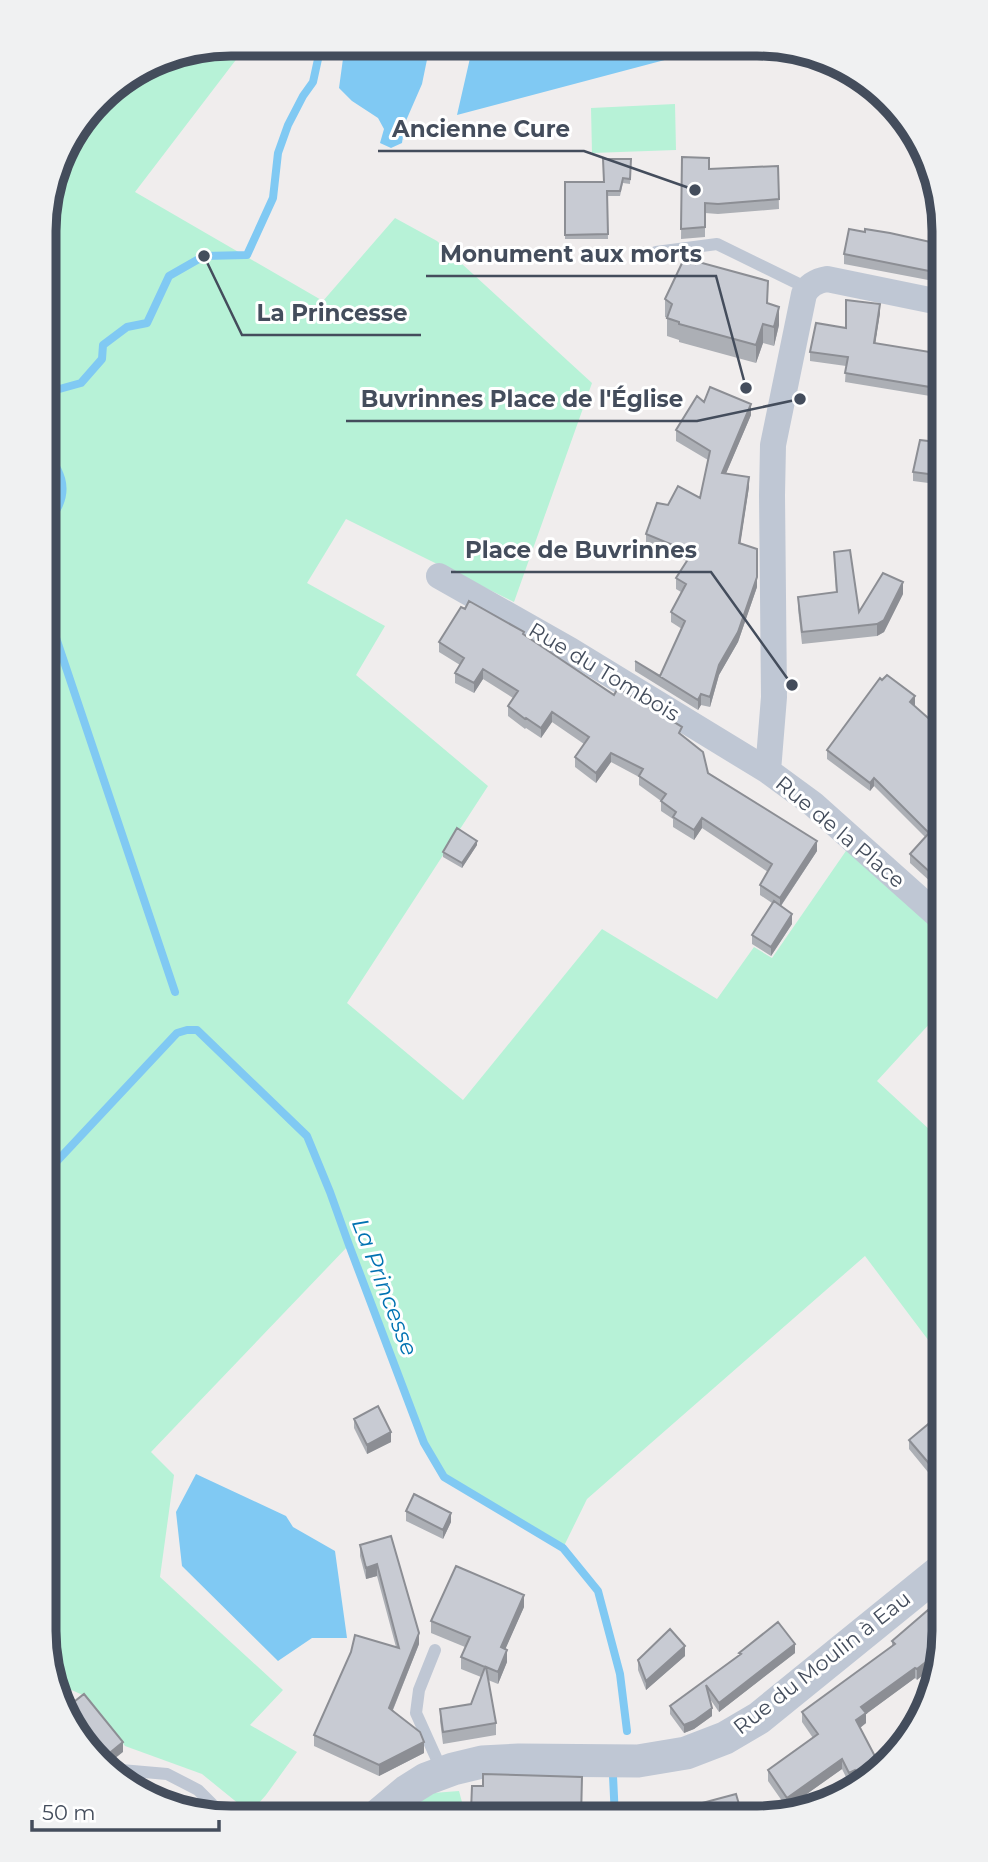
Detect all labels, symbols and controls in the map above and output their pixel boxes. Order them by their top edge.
callout: Ancienne Cure [378,107,584,151]
text: Ancienne Cure [391,115,570,143]
callout: Monument aux morts [426,232,716,276]
text: Monument aux morts [440,240,702,268]
callout: La Princesse [242,291,421,335]
text: La Princesse [257,299,407,327]
callout: Buvrinnes Place de l'Église [346,377,697,421]
text: Buvrinnes Place de l'Église [361,385,683,413]
callout: Place de Buvrinnes [451,528,711,572]
text: Place de Buvrinnes [465,536,697,564]
street label: Rue du Tombois [525,617,684,726]
street label: Rue de la Place [771,770,910,893]
water label: La Princesse [346,1214,424,1360]
street label: Rue du Moulin à Eau [728,1586,915,1740]
scale bar [32,1788,219,1832]
text: 50 m [42,1800,96,1825]

